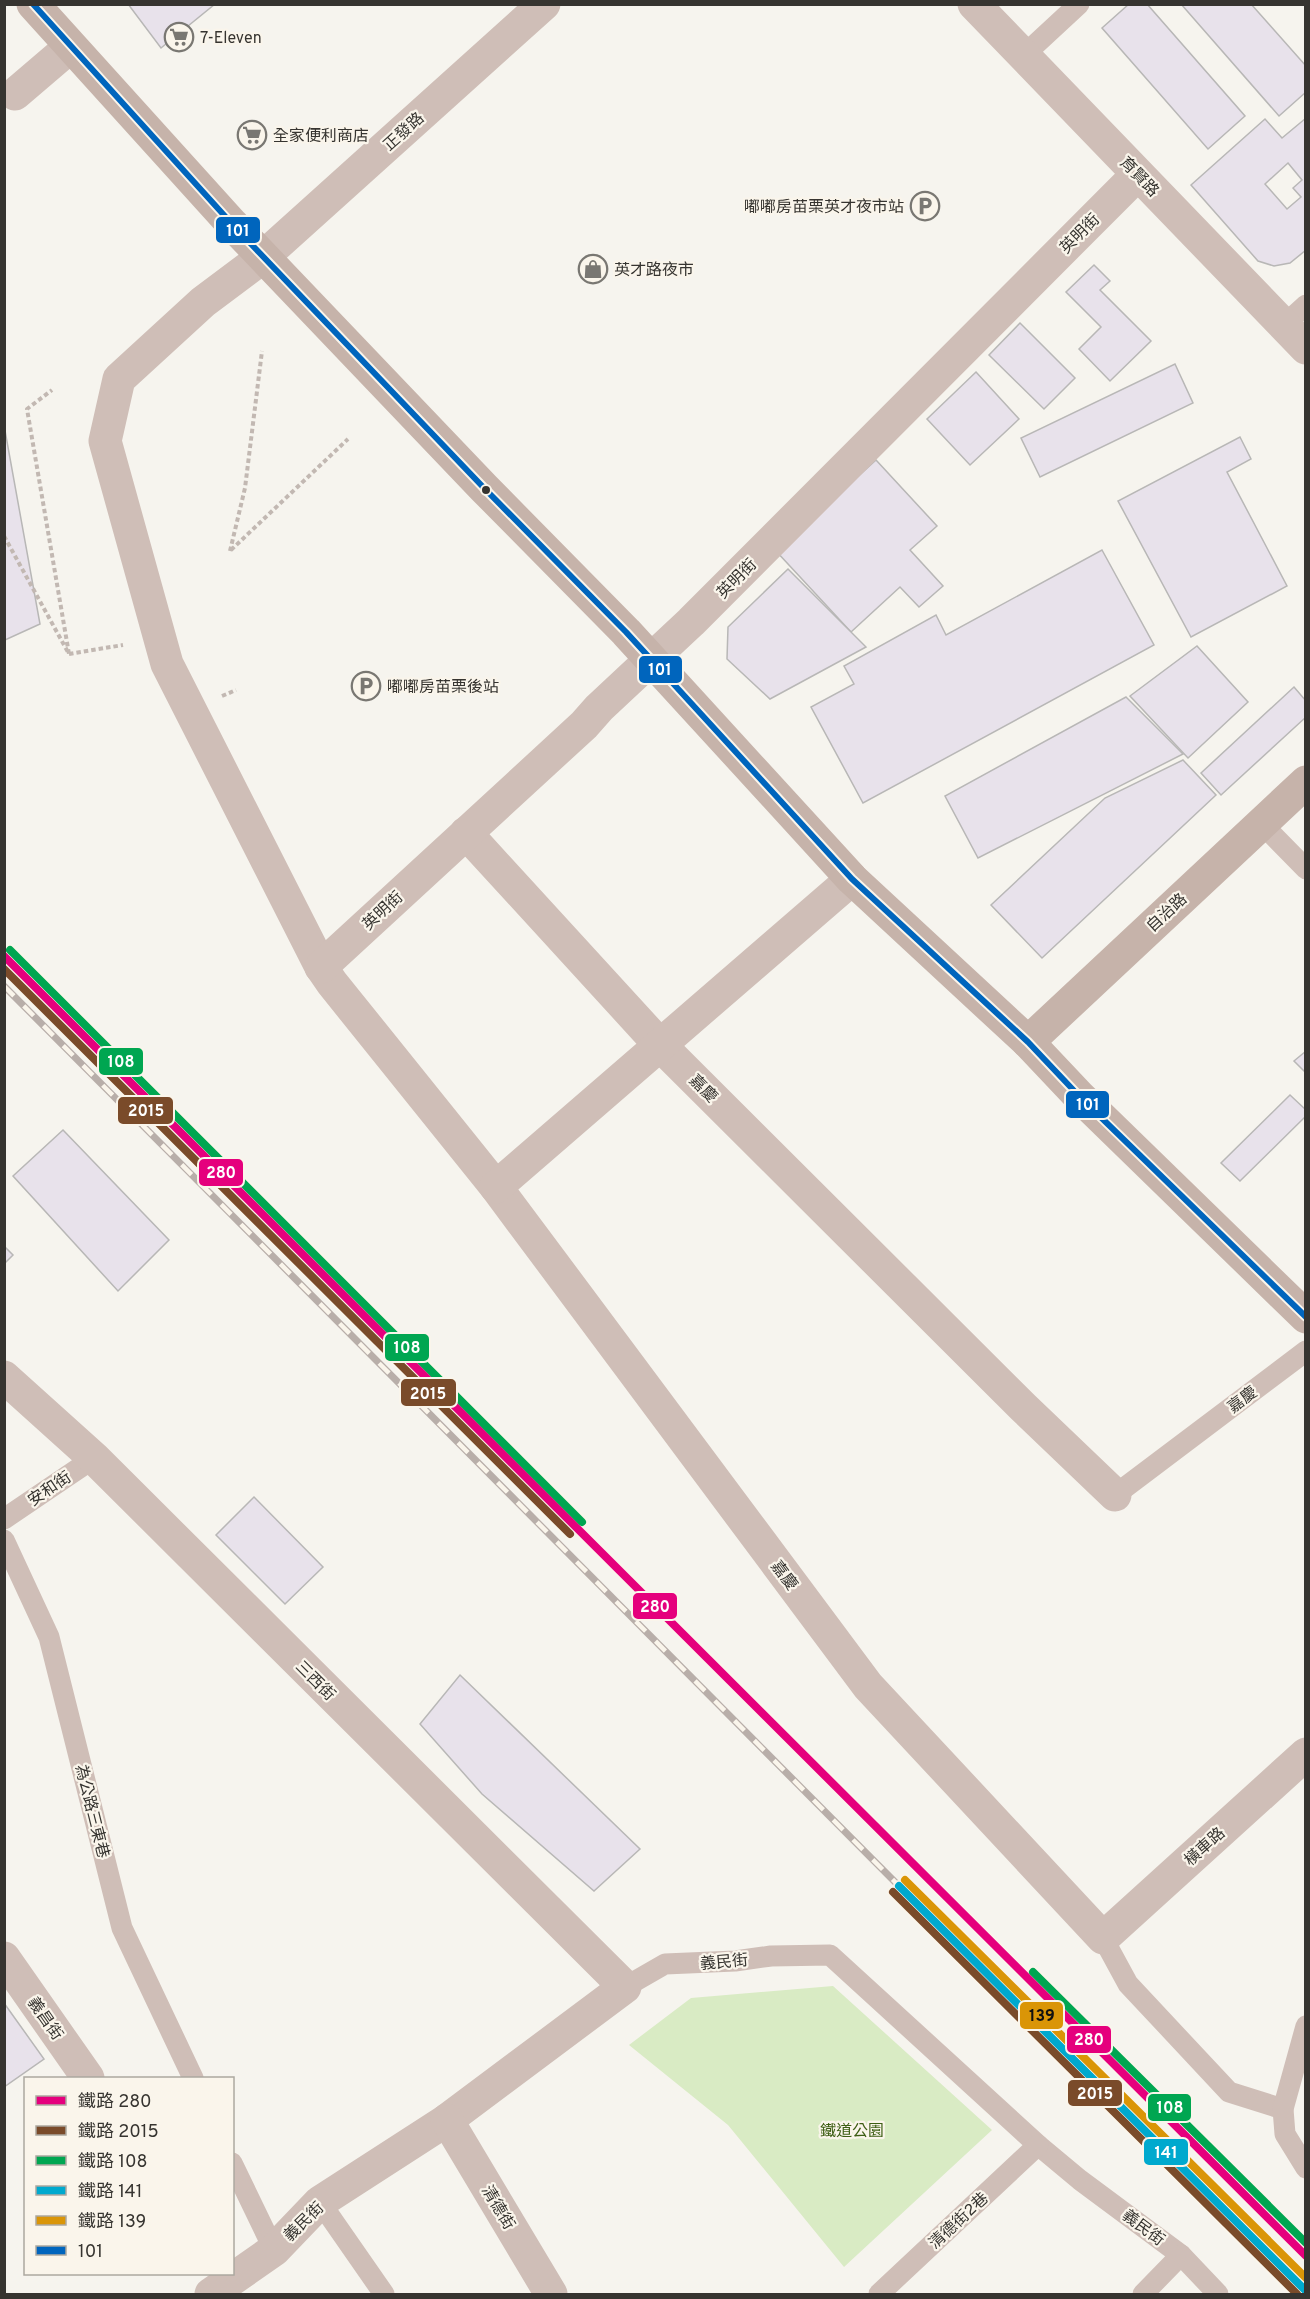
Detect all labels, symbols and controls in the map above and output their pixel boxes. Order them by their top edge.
supermarket icon: 7-Eleven [163,21,195,53]
place label: 7-Eleven [200,29,262,49]
street label: 正發路 [380,109,429,156]
supermarket icon: 全家便利商店 [236,119,268,151]
place label: 全家便利商店 [273,127,369,147]
street label: 育賢路 [1115,153,1162,202]
parking icon: 嘟嘟房苗栗英才夜市站 [909,190,941,222]
place label: 嘟嘟房苗栗英才夜市站 [744,198,904,218]
street label: 英明街 [1056,210,1104,258]
line badge: 101 [215,216,261,244]
text: 101 [226,222,250,242]
shop icon: 英才路夜市 [577,253,609,285]
place label: 英才路夜市 [614,261,694,281]
unlabelled marker [480,484,492,496]
street label: 英明街 [713,555,761,603]
line badge: 101 [638,655,683,684]
text: 101 [648,661,672,681]
parking icon: 嘟嘟房苗栗後站 [350,670,382,702]
place label: 嘟嘟房苗栗後站 [387,678,499,698]
street label: 英明街 [359,888,408,935]
street label: 自治路 [1143,890,1192,937]
line badge: 108 [98,1047,144,1076]
text: 108 [108,1053,134,1073]
street label: 嘉慶 [684,1070,722,1108]
line badge: 101 [1065,1090,1110,1119]
line badge: 2015 [117,1096,174,1125]
text: 101 [1076,1096,1100,1116]
text: 2015 [128,1102,164,1122]
line badge: 280 [198,1158,244,1187]
text: 280 [206,1164,236,1184]
line badge: 108 [384,1333,430,1362]
text: 108 [394,1339,420,1359]
line badge: 2015 [400,1378,457,1407]
street label: 嘉慶 [1224,1382,1262,1418]
text: 2015 [410,1385,446,1405]
street label: 安和街 [25,1468,76,1511]
street label: 嘉慶 [766,1557,802,1595]
line badge: 280 [632,1592,678,1620]
text: 280 [640,1598,670,1618]
street label: 三西街 [291,1657,339,1705]
street label: 為公路三東巷 [70,1762,112,1860]
street label: 橫車路 [1181,1824,1230,1871]
street label: 義民街 [699,1951,749,1975]
street label: 義昌街 [22,1994,66,2045]
line badge: 139 [1019,2001,1064,2030]
text: 139 [1029,2007,1055,2027]
line badge: 280 [1066,2025,1112,2054]
text: 280 [1074,2031,1104,2051]
legend [24,2077,234,2275]
line badge: 2015 [1067,2079,1123,2107]
text: 2015 [1077,2085,1113,2105]
text: 鐵路 280 [78,2091,152,2114]
line badge: 108 [1147,2093,1192,2122]
text: 108 [1157,2099,1183,2119]
text: 鐵路 2015 [78,2121,159,2144]
park label: 鐵道公園 [820,2122,884,2142]
line badge: 141 [1143,2138,1189,2166]
text: 141 [1154,2144,1178,2164]
text: 鐵路 108 [78,2151,148,2174]
text: 鐵路 141 [78,2181,142,2204]
street label: 清德街 [476,2182,518,2234]
street label: 清德街2巷 [926,2189,993,2254]
street label: 義民街 [280,2199,329,2246]
street label: 義民街 [1118,2206,1168,2251]
text: 鐵路 139 [78,2211,146,2234]
text: 101 [78,2241,103,2264]

